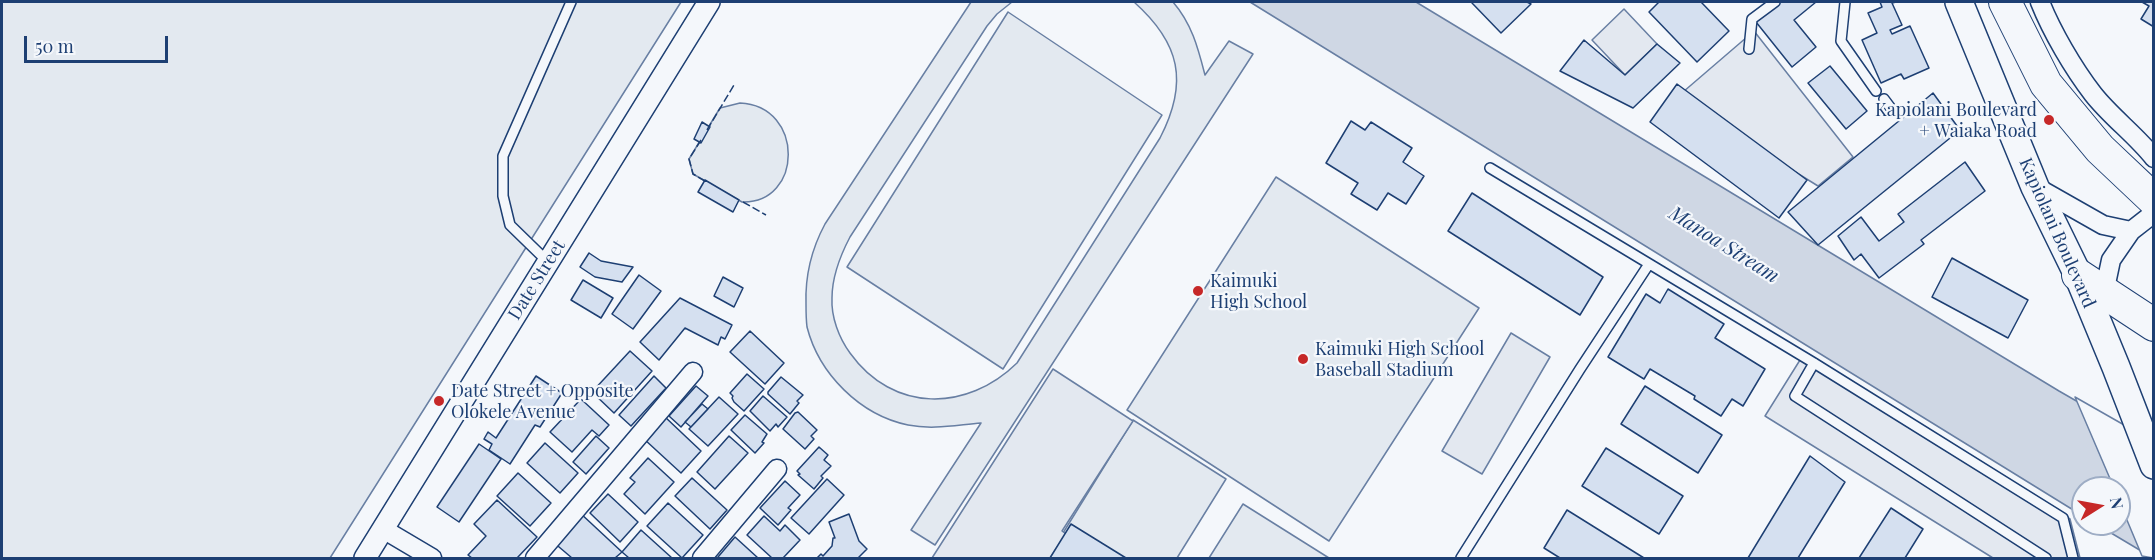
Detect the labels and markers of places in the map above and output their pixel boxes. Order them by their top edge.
place label: Kapiolani Boulevard + Waiaka Road [1875,99,2037,142]
marker: Kapiolani Boulevard + Waiaka Road [2042,113,2056,127]
place label: Kaimuki High School [1210,270,1307,312]
marker: Kaimuki High School [1191,284,1205,298]
place label: Kaimuki High School Baseball Stadium [1315,338,1484,380]
marker: Kaimuki High School Baseball Stadium [1296,352,1310,366]
place label: Date Street + Opposite Olokele Avenue [451,380,634,422]
marker: Date Street + Opposite Olokele Avenue [432,394,446,408]

